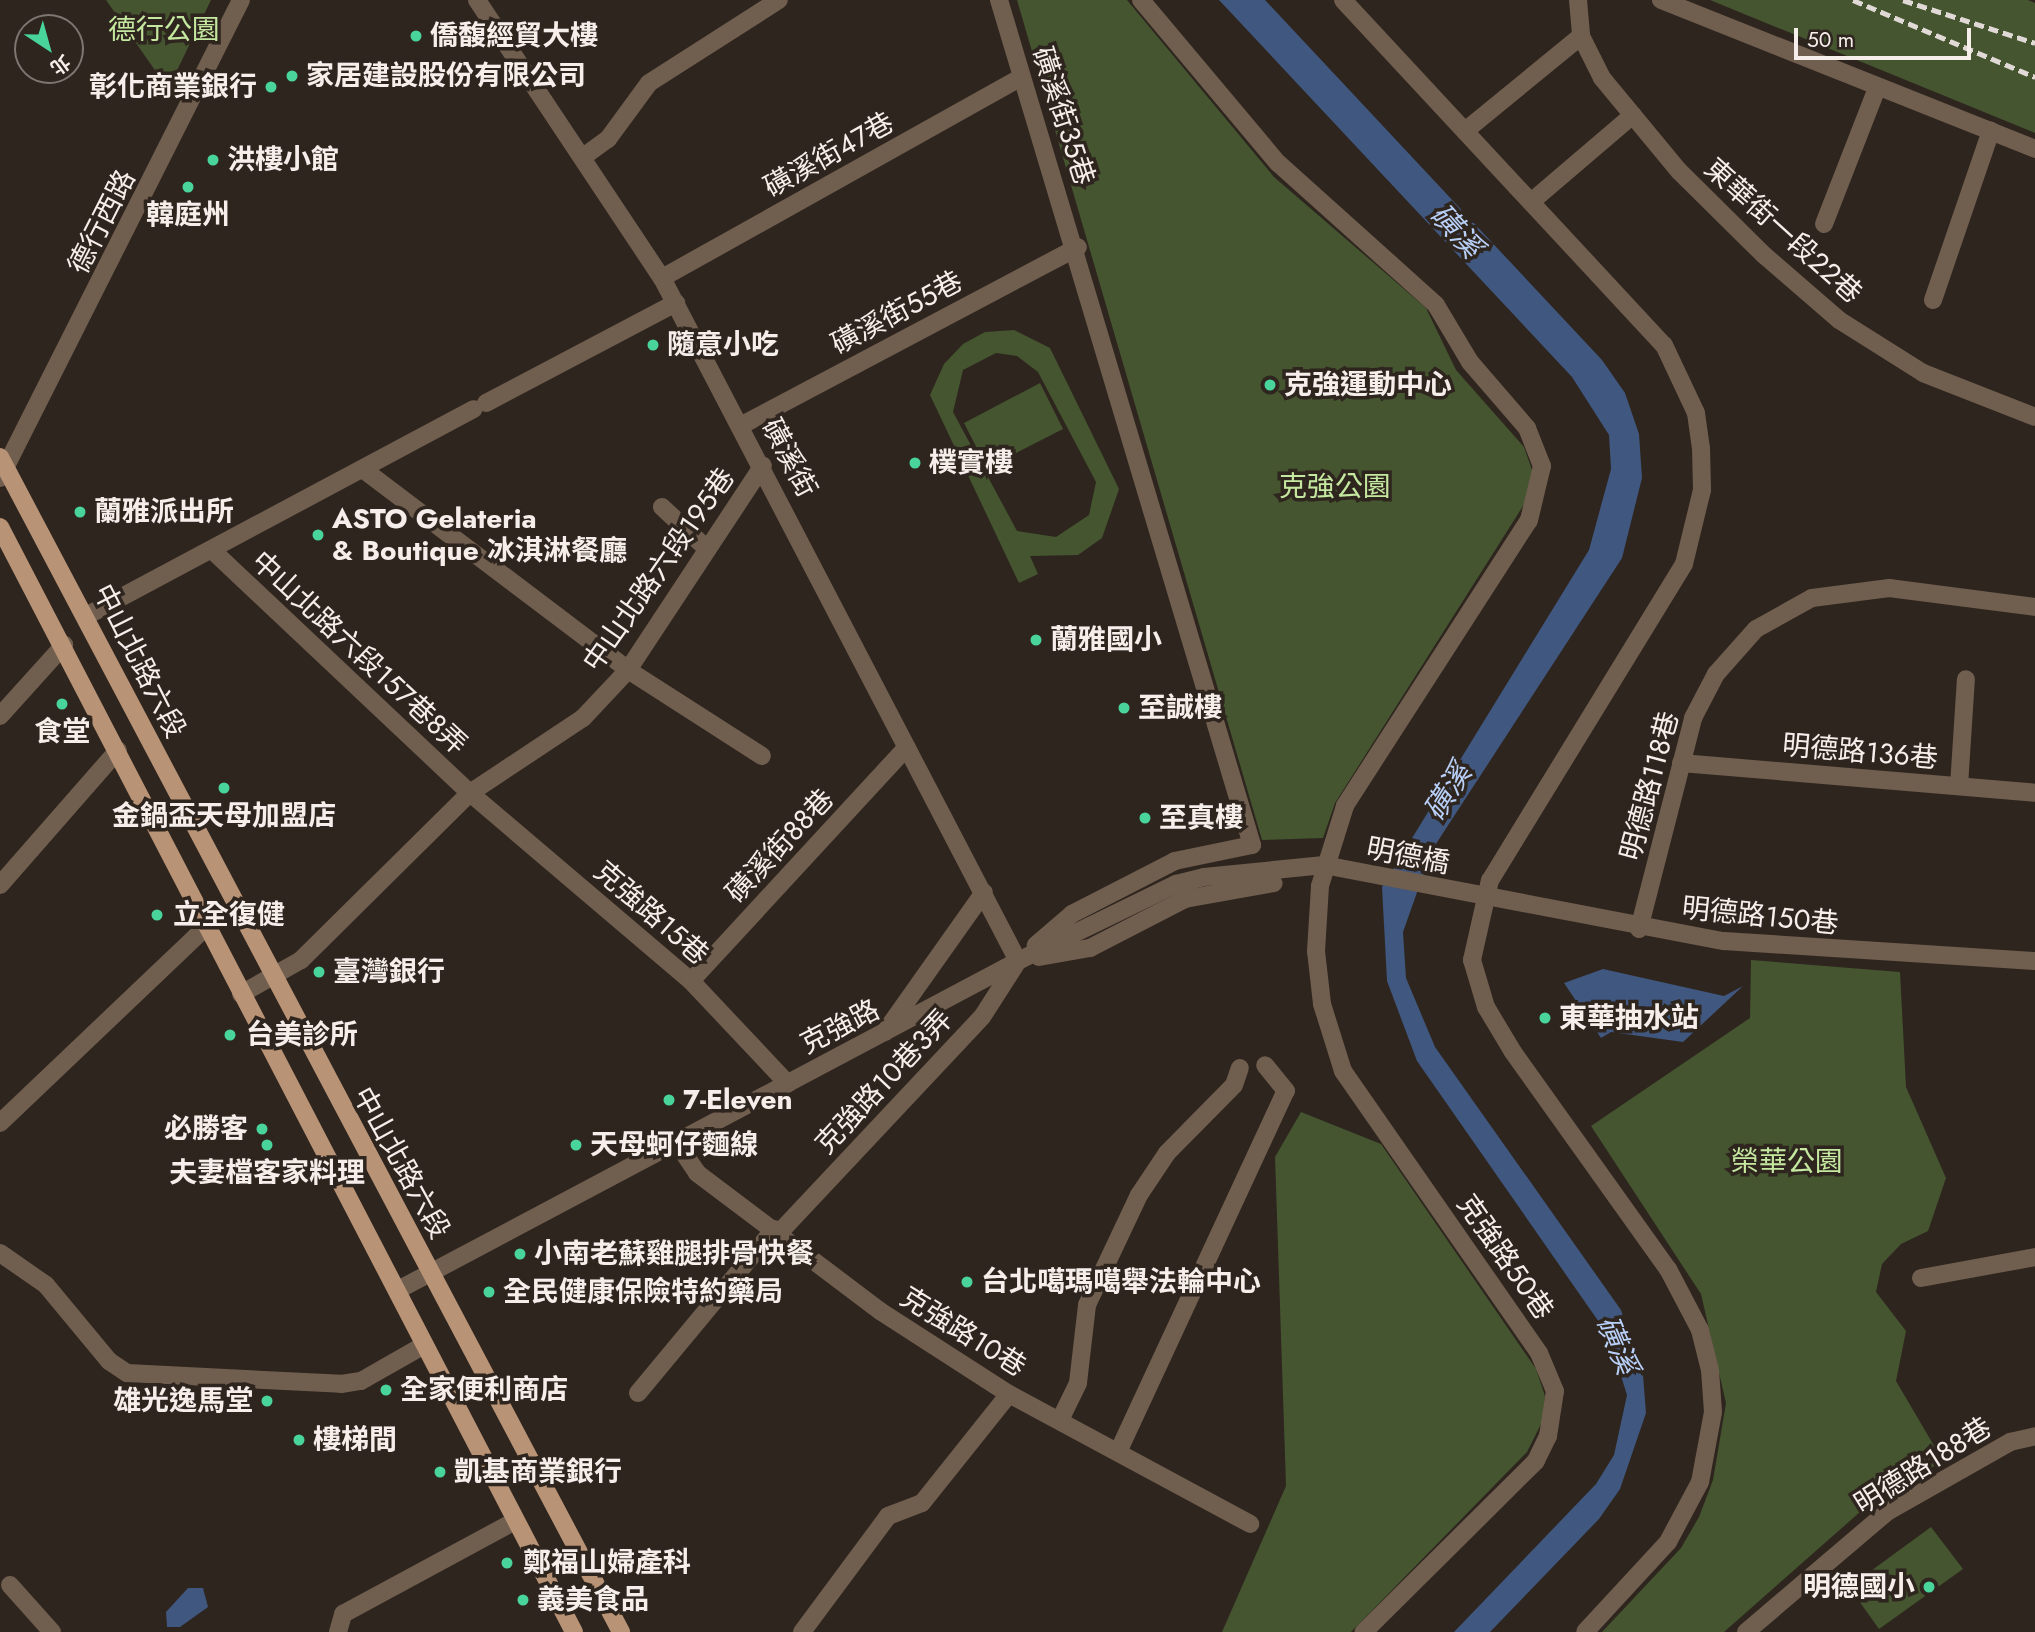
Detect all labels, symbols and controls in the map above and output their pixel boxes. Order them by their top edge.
park label: 德行公園 [108,13,220,47]
north arrow [14,14,84,84]
scale bar [1797,14,1974,58]
place label: 僑馥經貿大樓 [430,19,598,53]
text: 50 m [1807,25,1854,55]
marker: 僑馥經貿大樓 [408,28,424,44]
street label: 磺溪街35巷 [1025,43,1101,189]
text: 北 [45,48,76,81]
place label: 家居建設股份有限公司 [306,59,586,93]
marker: 家居建設股份有限公司 [284,68,300,84]
place label: 彰化商業銀行 [89,70,257,104]
marker: 彰化商業銀行 [263,79,279,95]
street label: 磺溪街47巷 [758,106,900,204]
place label: 洪樓小館 [227,143,339,177]
marker: 洪樓小館 [205,152,221,168]
street label: 東華街一段22巷 [1697,152,1869,310]
street label: 德行西路 [62,164,142,280]
marker: 韓庭州 [180,179,196,195]
water label: 磺溪 [1423,197,1489,265]
place label: 韓庭州 [146,198,230,232]
street label: 磺溪街55巷 [826,264,968,362]
place label: 隨意小吃 [667,328,779,362]
marker: 隨意小吃 [645,337,661,353]
place label: 克強運動中心 [1284,368,1452,402]
marker: 克強運動中心 [1262,377,1278,393]
street label: 磺溪街 [754,413,824,503]
place label: 樸實樓 [929,446,1013,480]
marker: 樸實樓 [907,455,923,471]
street label: 中山北路六段195巷 [576,462,742,678]
park label: 克強公園 [1279,470,1391,504]
place label: 蘭雅派出所 [94,495,234,529]
place label: ASTO Gelateria & Boutique 冰淇淋餐廳 [332,502,627,568]
marker: 蘭雅派出所 [72,504,88,520]
marker: ASTO Gelateria & Boutique 冰淇淋餐廳 [310,527,326,543]
street label: 中山北路六段157巷8弄 [244,544,474,762]
street label: 中山北路六段 [86,579,192,743]
place label: 蘭雅國小 [1050,623,1162,657]
marker: 蘭雅國小 [1028,632,1044,648]
place label: 至誠樓 [1138,691,1222,725]
marker: 食堂 [54,696,70,712]
marker: 至誠樓 [1116,700,1132,716]
street label: 明德路118巷 [1614,708,1686,864]
place label: 食堂 [34,715,90,749]
street label: 明德路136巷 [1781,728,1939,776]
water label: 磺溪 [1417,757,1479,827]
marker: 金鍋盃天母加盟店 [216,780,232,796]
street label: 磺溪街88巷 [719,782,841,910]
place label: 金鍋盃天母加盟店 [112,799,336,833]
place label: 至真樓 [1159,801,1243,835]
marker: 至真樓 [1137,810,1153,826]
street label: 明德橋 [1364,831,1452,881]
street label: 克強路15巷 [587,854,715,972]
street label: 明德路150巷 [1680,891,1840,941]
place label: 立全復健 [173,898,285,932]
marker: 立全復健 [147,905,167,925]
place label: 臺灣銀行 [333,955,445,989]
marker: 臺灣銀行 [311,964,327,980]
street label: 克強路 [795,993,885,1061]
place label: 東華抽水站 [1559,1001,1699,1035]
street label: 克強路10巷3弄 [809,1003,959,1161]
marker: 東華抽水站 [1537,1010,1553,1026]
place label: 台美診所 [246,1018,358,1052]
marker: 台美診所 [220,1025,240,1045]
street label: 中山北路六段 [346,1081,456,1245]
place label: 7-Eleven [683,1083,793,1117]
marker: 7-Eleven [661,1092,677,1108]
place label: 必勝客 [164,1112,248,1146]
marker: 必勝客 [254,1121,270,1137]
place label: 天母蚵仔麵線 [590,1128,758,1162]
marker: 夫妻檔客家料理 [259,1137,275,1153]
marker: 天母蚵仔麵線 [568,1137,584,1153]
park label: 榮華公園 [1731,1145,1843,1179]
place label: 夫妻檔客家料理 [169,1156,365,1190]
street label: 克強路50巷 [1450,1188,1560,1326]
place label: 小南老蘇雞腿排骨快餐 [534,1237,814,1271]
marker: 小南老蘇雞腿排骨快餐 [512,1246,528,1262]
place label: 台北噶瑪噶舉法輪中心 [981,1265,1261,1299]
marker: 台北噶瑪噶舉法輪中心 [959,1274,975,1290]
place label: 全民健康保險特約藥局 [503,1275,783,1309]
street label: 克強路10巷 [894,1280,1032,1384]
marker: 全民健康保險特約藥局 [481,1284,497,1300]
water label: 磺溪 [1589,1310,1645,1380]
place label: 全家便利商店 [400,1373,568,1407]
marker: 全家便利商店 [378,1382,394,1398]
place label: 雄光逸馬堂 [113,1384,253,1418]
marker: 雄光逸馬堂 [259,1393,275,1409]
street label: 明德路188巷 [1848,1411,1998,1521]
place label: 樓梯間 [313,1423,397,1457]
marker: 樓梯間 [291,1432,307,1448]
place label: 凱基商業銀行 [454,1455,622,1489]
marker: 凱基商業銀行 [432,1464,448,1480]
place label: 鄭福山婦產科 [523,1546,691,1580]
marker: 鄭福山婦產科 [497,1553,517,1573]
place label: 明德國小 [1803,1570,1915,1604]
marker: 明德國小 [1921,1579,1937,1595]
place label: 義美食品 [537,1583,649,1617]
marker: 義美食品 [515,1592,531,1608]

